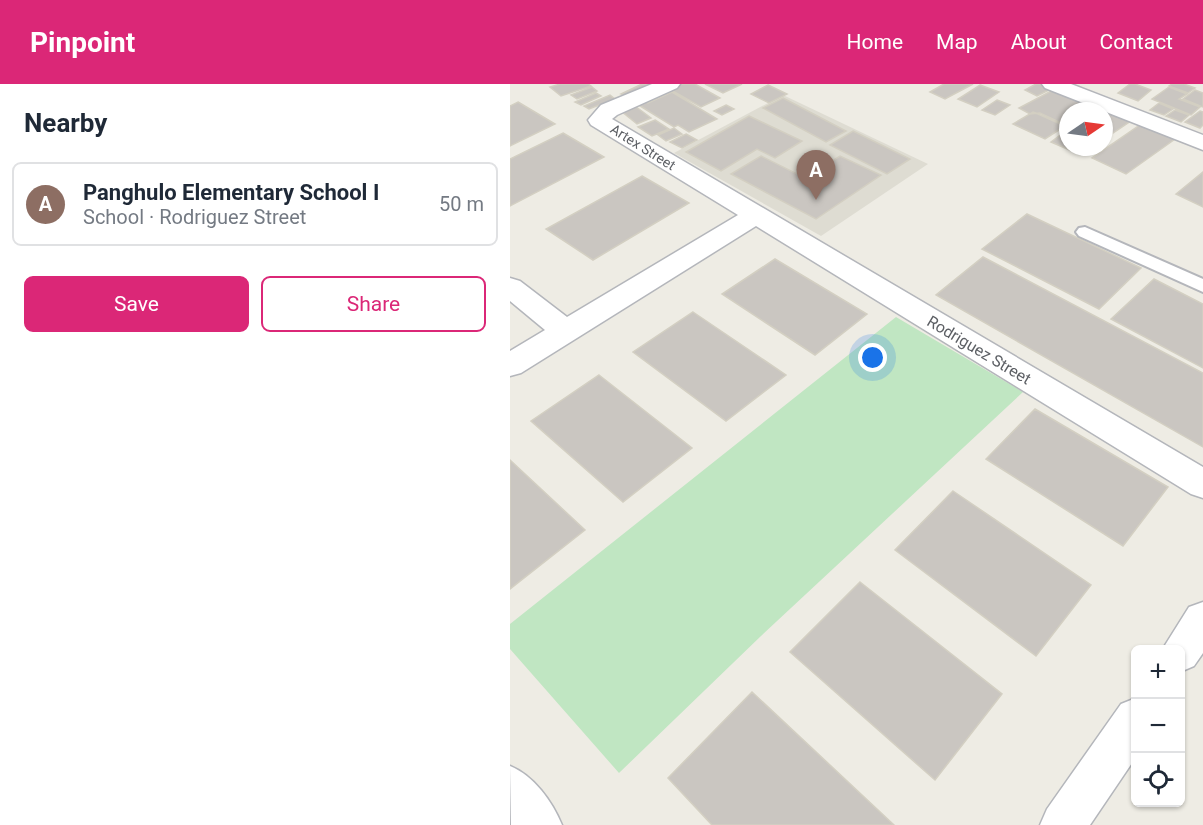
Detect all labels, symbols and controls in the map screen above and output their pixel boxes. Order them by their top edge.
text: Pinpoint [30,26,135,59]
text: Home [847,30,903,54]
text: Map [936,30,978,54]
text: About [1011,30,1067,54]
text: Contact [1100,30,1173,54]
north arrow [1059,102,1113,156]
text: Nearby [24,108,107,138]
street label: Artex Street [608,121,679,174]
pin: A [796,150,836,200]
text: Panghulo Elementary School I [83,180,379,205]
text: A [39,192,52,216]
text: 50 m [439,192,484,216]
text: School · Rodriguez Street [83,205,306,229]
button: Save [24,276,249,332]
button: Share [261,276,486,332]
street label: Rodriguez Street [924,312,1034,388]
your location [858,343,887,372]
map controls [1131,645,1185,807]
button: + [1131,645,1185,699]
button: − [1131,699,1185,753]
button: locate [1131,753,1185,807]

